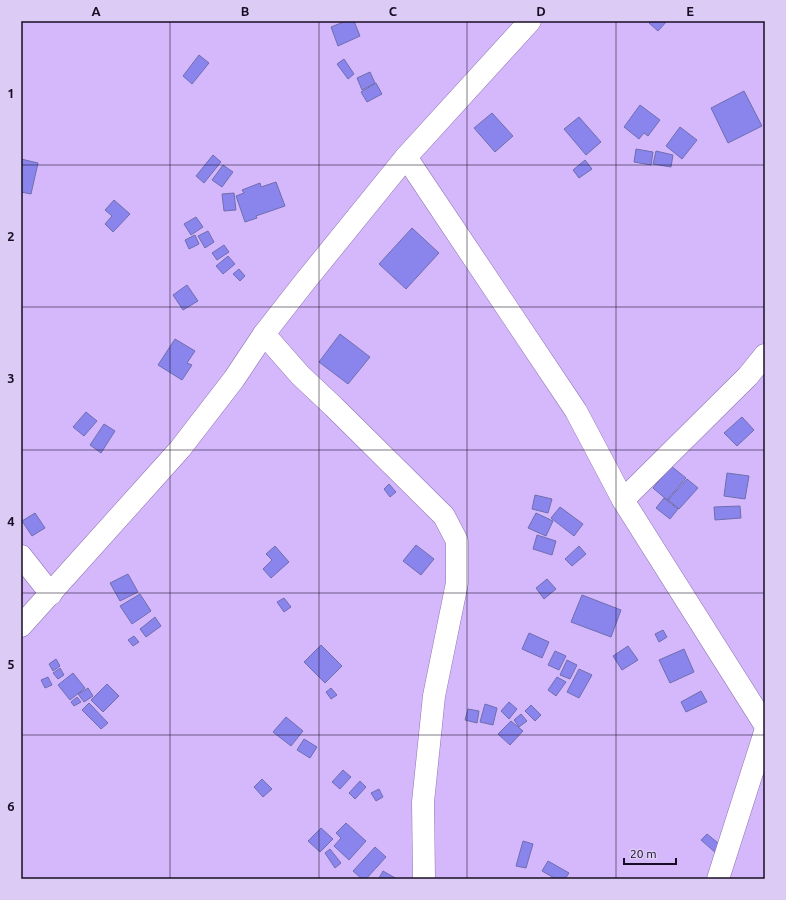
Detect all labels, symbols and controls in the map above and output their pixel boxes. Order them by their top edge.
text: A [91,4,101,18]
text: B [241,4,250,18]
text: C [389,4,398,18]
text: D [536,4,546,18]
text: E [686,4,694,18]
text: 1 [7,86,15,100]
text: 2 [7,229,15,243]
text: 3 [7,371,15,385]
text: 4 [7,514,15,528]
text: 5 [7,657,15,671]
text: 6 [7,799,15,813]
scale bar [624,840,676,866]
text: 20 m [630,847,657,860]

